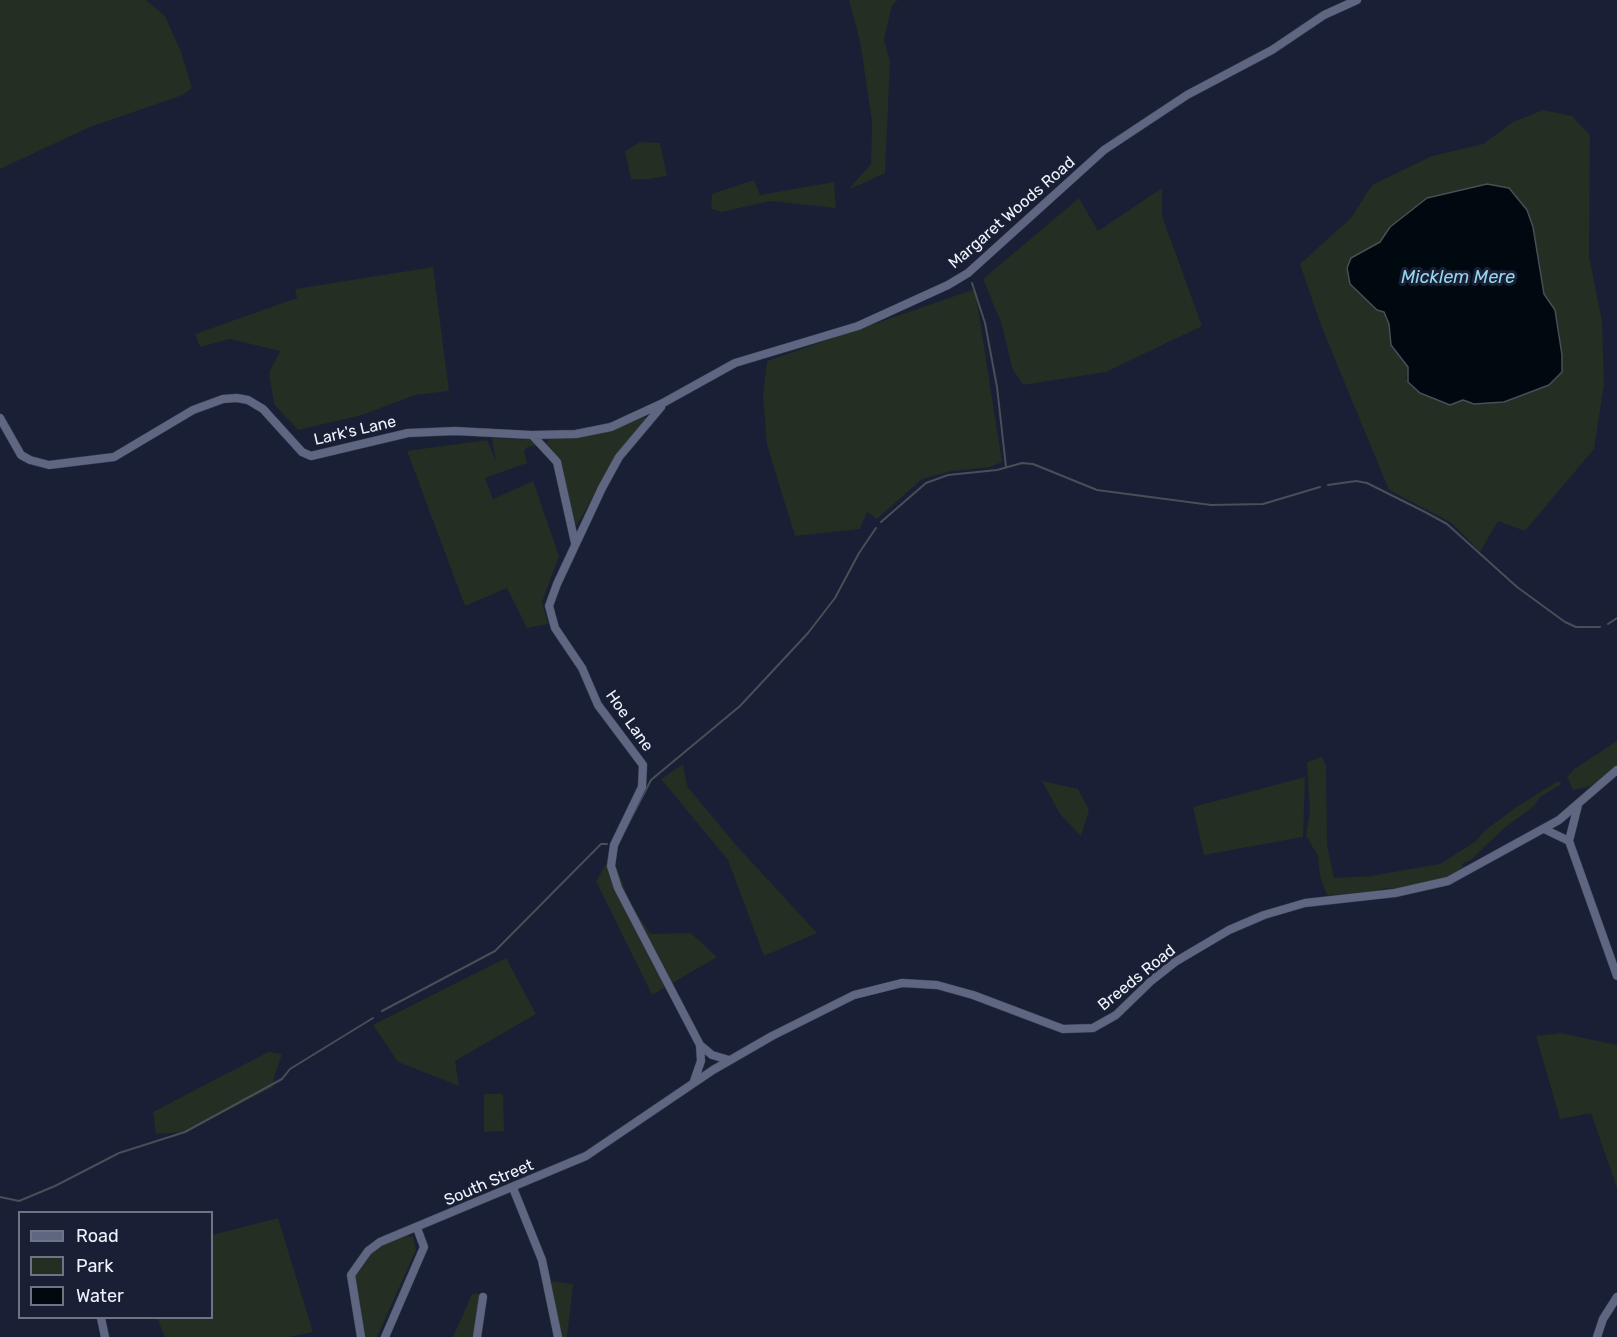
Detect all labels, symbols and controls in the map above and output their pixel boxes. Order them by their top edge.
street label: Margaret Woods Road [945,153,1079,273]
water label: Micklem Mere [1401,267,1515,289]
street label: Lark's Lane [312,412,398,450]
street label: Hoe Lane [601,687,657,755]
street label: Breeds Road [1094,941,1180,1015]
street label: South Street [442,1156,536,1210]
legend [18,1211,213,1319]
text: Road [76,1225,119,1247]
text: Park [76,1255,113,1277]
text: Water [76,1285,124,1307]

